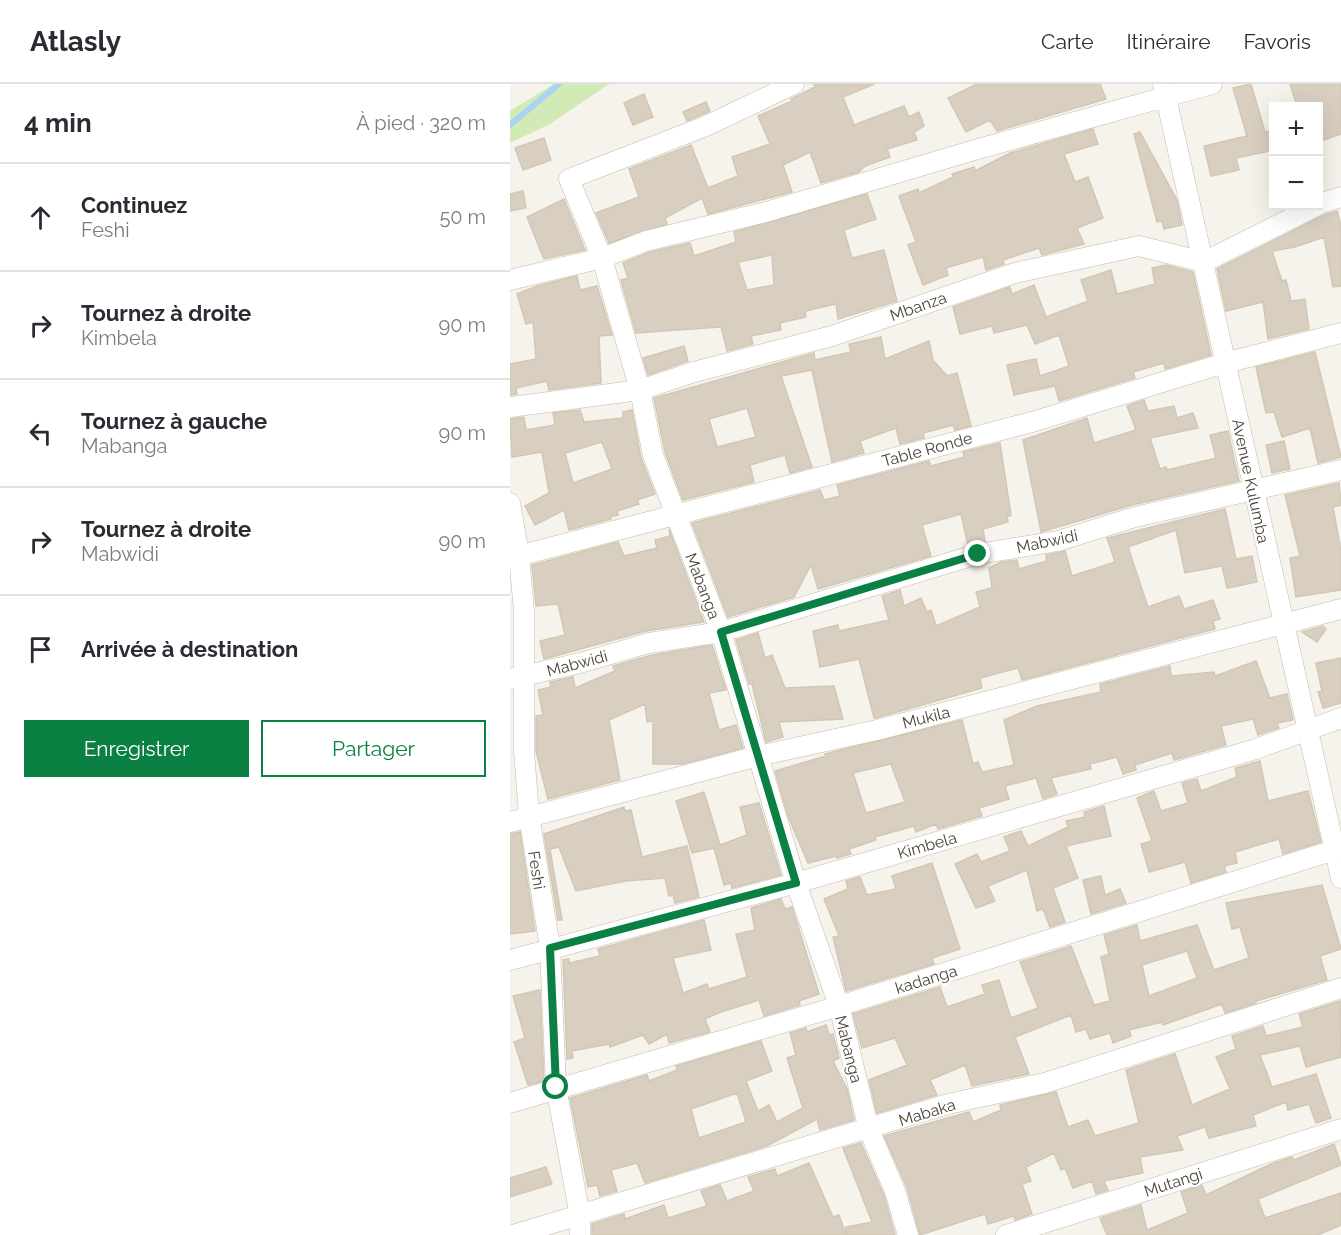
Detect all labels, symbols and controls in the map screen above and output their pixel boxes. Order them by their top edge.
text: Atlasly [30,25,121,58]
text: Carte [1041,29,1093,54]
text: Itinéraire [1126,29,1210,54]
text: Favoris [1243,29,1311,54]
map controls [1269,102,1323,210]
button: + [1269,102,1323,156]
text: 4 min [24,108,92,138]
text: À pied · 320 m [356,111,486,135]
button: − [1269,156,1323,210]
text: Continuez [81,192,187,218]
icon: ahead [24,201,57,234]
text: 50 m [439,205,486,229]
text: Feshi [81,218,130,242]
street label: Mbanza [887,288,949,325]
text: Tournez à droite [81,300,251,326]
icon: right [24,309,57,342]
text: 90 m [439,313,486,337]
text: Kimbela [81,326,157,350]
text: Tournez à gauche [81,408,267,434]
icon: left [24,417,57,450]
street label: Avenue Kulumba [1228,417,1273,545]
text: 90 m [439,421,486,445]
street label: Table Ronde [880,428,974,471]
text: Mabanga [81,434,168,458]
text: Tournez à droite [81,516,251,542]
icon: right [24,525,57,558]
street label: Mabwidi [1015,526,1080,557]
text: 90 m [439,529,486,553]
route end [964,540,990,566]
text: Mabwidi [81,542,159,566]
street label: Mabanga [681,550,724,622]
icon: arrive [24,633,57,666]
text: Arrivée à destination [81,636,298,662]
street label: Mabwidi [545,646,610,681]
street label: Mukila [900,702,952,733]
button: Enregistrer [24,720,249,777]
button: Partager [261,720,486,777]
street label: Kimbela [895,828,959,863]
street label: Feshi [524,849,549,891]
street label: kadanga [893,961,959,998]
street label: Mabanga [831,1013,866,1085]
route start [542,1073,568,1099]
street label: Mabaka [896,1095,958,1130]
street label: Mutangi [1142,1164,1205,1201]

